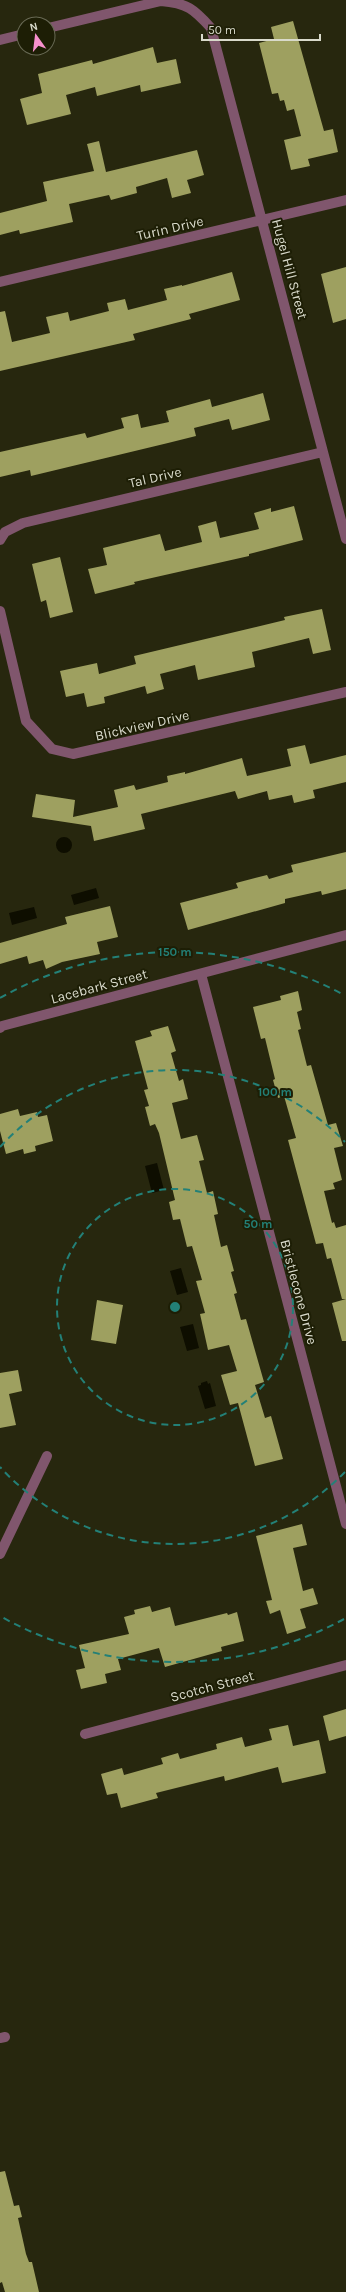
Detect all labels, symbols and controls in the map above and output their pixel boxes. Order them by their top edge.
north arrow [16,16,56,56]
scale bar [202,16,320,42]
text: N [28,20,39,34]
text: 50 m [208,23,236,37]
street label: Turin Drive [135,213,205,244]
street label: Hugel Hill Street [268,217,311,321]
street label: Tal Drive [127,463,183,492]
street label: Blickview Drive [93,706,191,745]
text: 150 m [158,945,192,959]
street label: Lacebark Street [49,965,149,1008]
text: 100 m [258,1085,292,1099]
text: 50 m [244,1217,273,1231]
street label: Bristlecone Drive [276,1238,321,1347]
centre of rings [168,1300,182,1314]
street label: Scotch Street [168,1667,256,1706]

